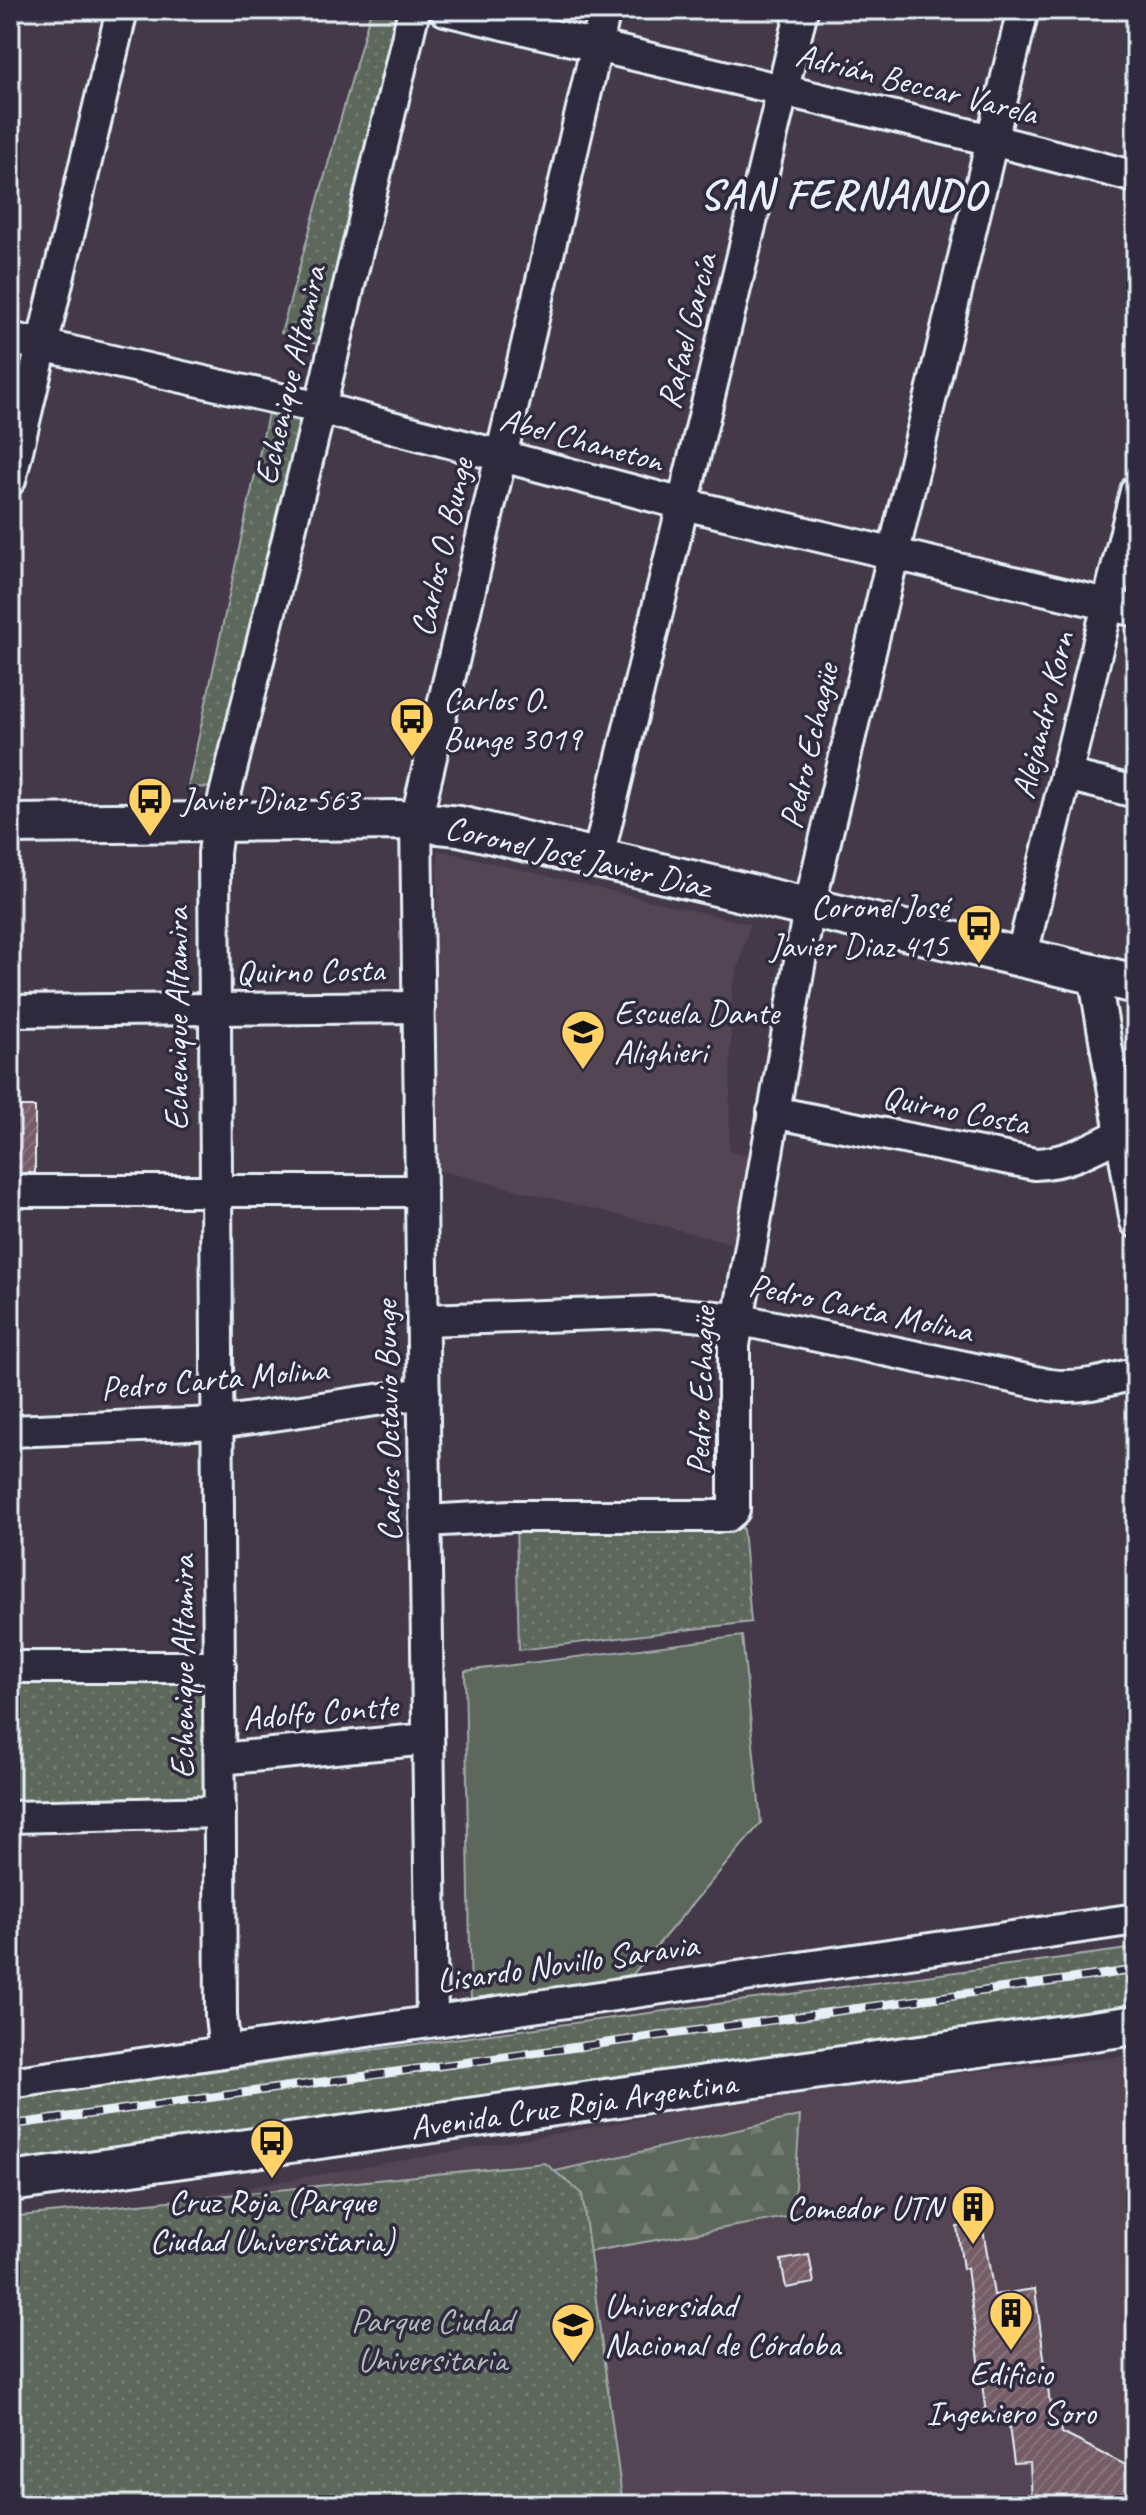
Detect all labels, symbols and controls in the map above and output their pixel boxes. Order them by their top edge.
street label: Adrián Beccar Varela [792,33,1044,135]
district label: SAN FERNANDO [699,168,990,221]
street label: Rafael García [646,247,727,413]
street label: Echenique Altamira [243,260,336,489]
street label: Abel Chaneton [496,397,670,482]
street label: Carlos O. Bunge [400,452,483,640]
street label: Alejandro Korn [1001,626,1084,803]
street label: Pedro Echagüe [769,657,849,833]
place label: Carlos O. Bunge 3019 [443,678,584,760]
bus stop icon: Carlos O. Bunge 3019 [388,695,436,758]
bus stop icon: Javier Diaz 563 [126,775,174,838]
place label: Javier Diaz 563 [179,778,362,821]
street label: Coronel José Javier Díaz [441,805,718,909]
place label: Coronel José Javier Diaz 415 [768,885,953,967]
bus stop icon: Coronel José Javier Diaz 415 [955,902,1003,965]
street label: Echenique Altamira [155,905,198,1131]
street label: Quirno Costa [235,948,387,993]
place label: Escuela Dante Alighieri [614,991,781,1073]
school or university icon: Escuela Dante Alighieri [559,1008,607,1071]
street label: Quirno Costa [879,1074,1035,1145]
street label: Pedro Carta Molina [745,1263,979,1353]
street label: Carlos Octavio Bunge [364,1297,411,1542]
street label: Pedro Echagüe [676,1303,725,1476]
street label: Pedro Carta Molina [99,1347,331,1410]
street label: Echenique Altamira [161,1553,204,1779]
street label: Adolfo Contte [241,1683,402,1740]
street label: Lisardo Novillo Saravia [434,1923,703,2002]
street label: Avenida Cruz Roja Argentina [407,2060,742,2149]
bus stop icon: Cruz Roja (Parque Ciudad Universitaria) [248,2117,296,2180]
place label: Cruz Roja (Parque Ciudad Universitaria) [150,2180,396,2262]
building icon: Comedor UTN [949,2183,997,2246]
place label: Comedor UTN [786,2186,947,2229]
place label: Universidad Nacional de Córdoba [604,2284,843,2366]
building icon: Edificio Ingeniero Soro [987,2289,1035,2352]
park label: Parque Ciudad Universitaria [351,2299,519,2381]
school or university icon: Universidad Nacional de Córdoba [549,2301,597,2364]
place label: Edificio Ingeniero Soro [926,2352,1098,2434]

